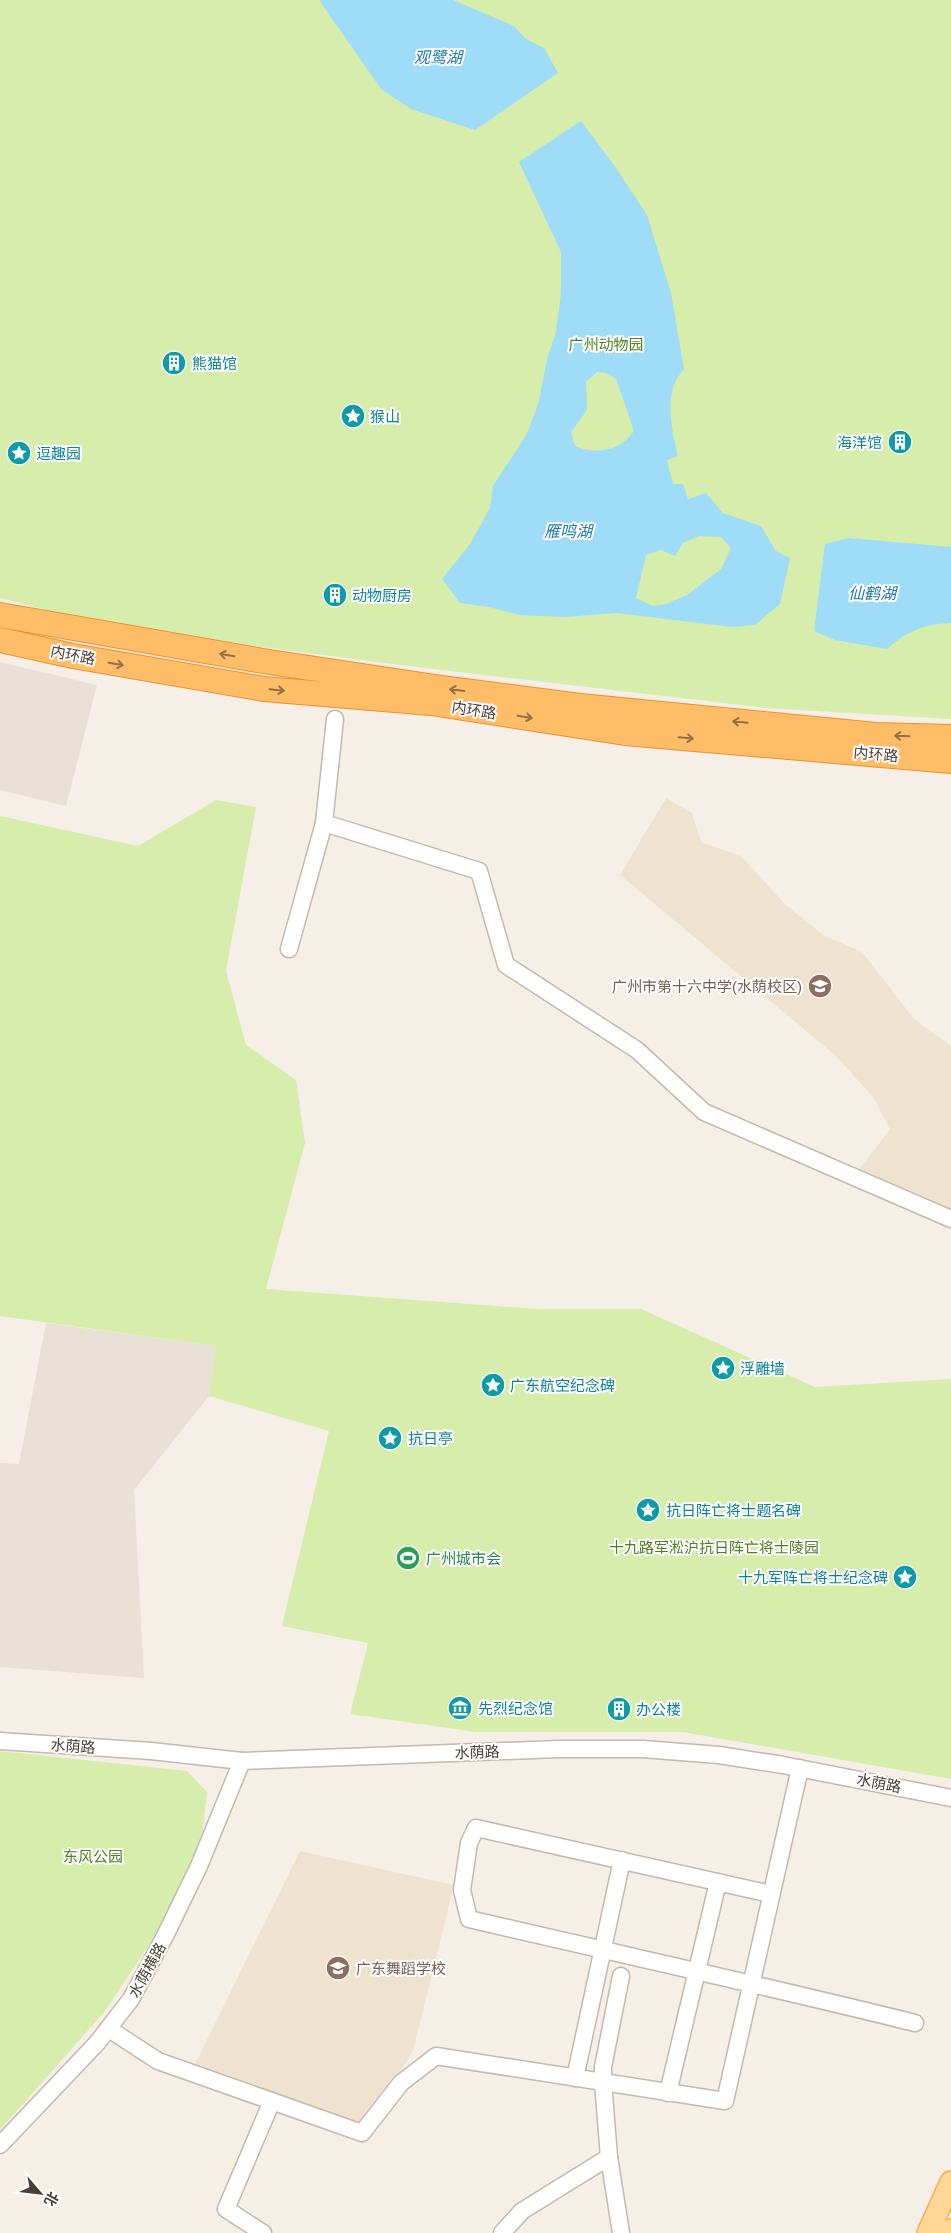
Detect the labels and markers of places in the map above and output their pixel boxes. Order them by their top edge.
building icon: 熊猫馆 [161,350,187,376]
place label: 熊猫馆 [192,355,237,372]
place icon: 猴山 [340,403,366,429]
place label: 猴山 [370,408,400,425]
building icon: 海洋馆 [887,429,913,455]
place label: 海洋馆 [837,434,882,451]
place icon: 逗趣园 [6,440,32,466]
place label: 逗趣园 [36,445,81,462]
building icon: 动物厨房 [322,582,348,608]
place label: 动物厨房 [352,587,412,604]
school or university icon: 广州市第十六中学(水荫校区) [807,973,833,999]
place label: 广州市第十六中学(水荫校区) [612,978,802,995]
place icon: 浮雕墙 [710,1355,736,1381]
place label: 浮雕墙 [740,1360,785,1377]
place icon: 广东航空纪念碑 [480,1372,506,1398]
place label: 广东航空纪念碑 [510,1377,615,1394]
place icon: 抗日亭 [377,1425,403,1451]
place label: 抗日亭 [408,1430,453,1447]
place icon: 抗日阵亡将士题名碑 [635,1497,661,1523]
place label: 抗日阵亡将士题名碑 [666,1502,801,1519]
sports icon: 广州城市会 [395,1545,421,1571]
place label: 广州城市会 [426,1550,501,1567]
place icon: 十九军阵亡将士纪念碑 [892,1564,918,1590]
place label: 十九军阵亡将士纪念碑 [738,1569,888,1586]
museum icon: 先烈纪念馆 [447,1695,473,1721]
building icon: 办公楼 [606,1696,632,1722]
place label: 先烈纪念馆 [478,1700,553,1717]
place label: 办公楼 [636,1701,681,1718]
school or university icon: 广东舞蹈学校 [325,1955,351,1981]
place label: 广东舞蹈学校 [356,1960,446,1977]

